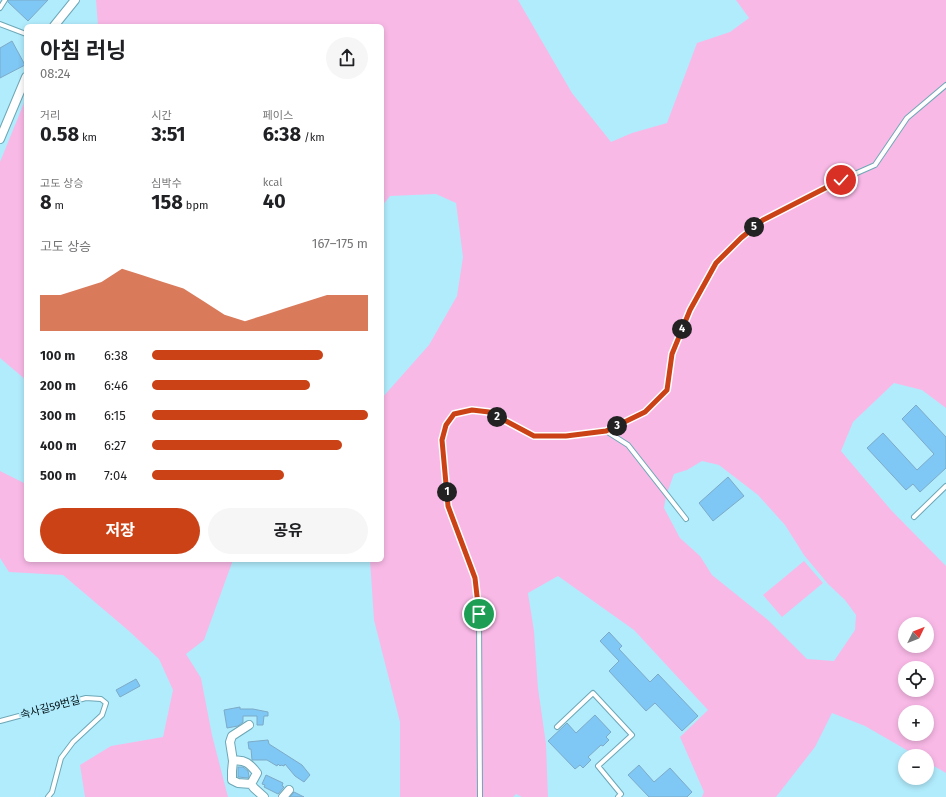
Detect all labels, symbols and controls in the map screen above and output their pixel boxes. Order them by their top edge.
text: 아침 러닝 [40,37,126,64]
button: share [326,37,368,79]
text: 08:24 [40,66,71,81]
text: 거리 [40,109,60,122]
text: 시간 [151,109,172,122]
text: 페이스 [263,109,293,122]
text: 0.58 [40,122,79,146]
text: 3:51 [151,122,186,146]
text: 6:38 [263,122,301,146]
text: km [79,131,97,144]
text: /km [301,131,325,144]
pin [824,163,858,197]
icon: check [830,169,852,191]
text: kcal [263,176,282,189]
text: 고도 상승 [40,177,83,190]
text: 심박수 [151,177,182,190]
text: 40 [263,189,286,213]
text: 8 [40,190,52,214]
text: 158 [151,190,183,214]
text: m [52,199,64,212]
text: bpm [183,199,208,212]
pin: 5 [744,217,764,237]
text: 5 [751,220,757,233]
text: 167–175 m [312,236,368,251]
text: 고도 상승 [40,239,91,254]
pin: 4 [672,319,692,339]
text: 4 [679,322,685,335]
text: 100 m [40,348,75,363]
text: 6:38 [104,348,128,363]
text: 200 m [40,378,76,393]
text: 6:46 [104,378,128,393]
pin: 2 [487,407,507,427]
text: 300 m [40,408,76,423]
text: 6:15 [104,408,126,423]
text: 2 [494,410,500,423]
pin: 3 [607,416,627,436]
text: 3 [614,419,620,432]
text: 400 m [40,438,77,453]
text: 6:27 [104,438,126,453]
text: 500 m [40,468,76,483]
text: 7:04 [104,468,127,483]
pin: 1 [437,482,457,502]
text: 1 [444,485,450,498]
button: 저장 [40,508,200,554]
button: 공유 [208,508,368,554]
pin [462,597,496,631]
icon: arrive [468,603,490,625]
north arrow [898,617,934,653]
map controls [898,617,934,785]
button: locate [898,661,934,697]
street label: 속사길59번길 [19,693,82,722]
button: + [898,705,934,741]
button: − [898,749,934,785]

